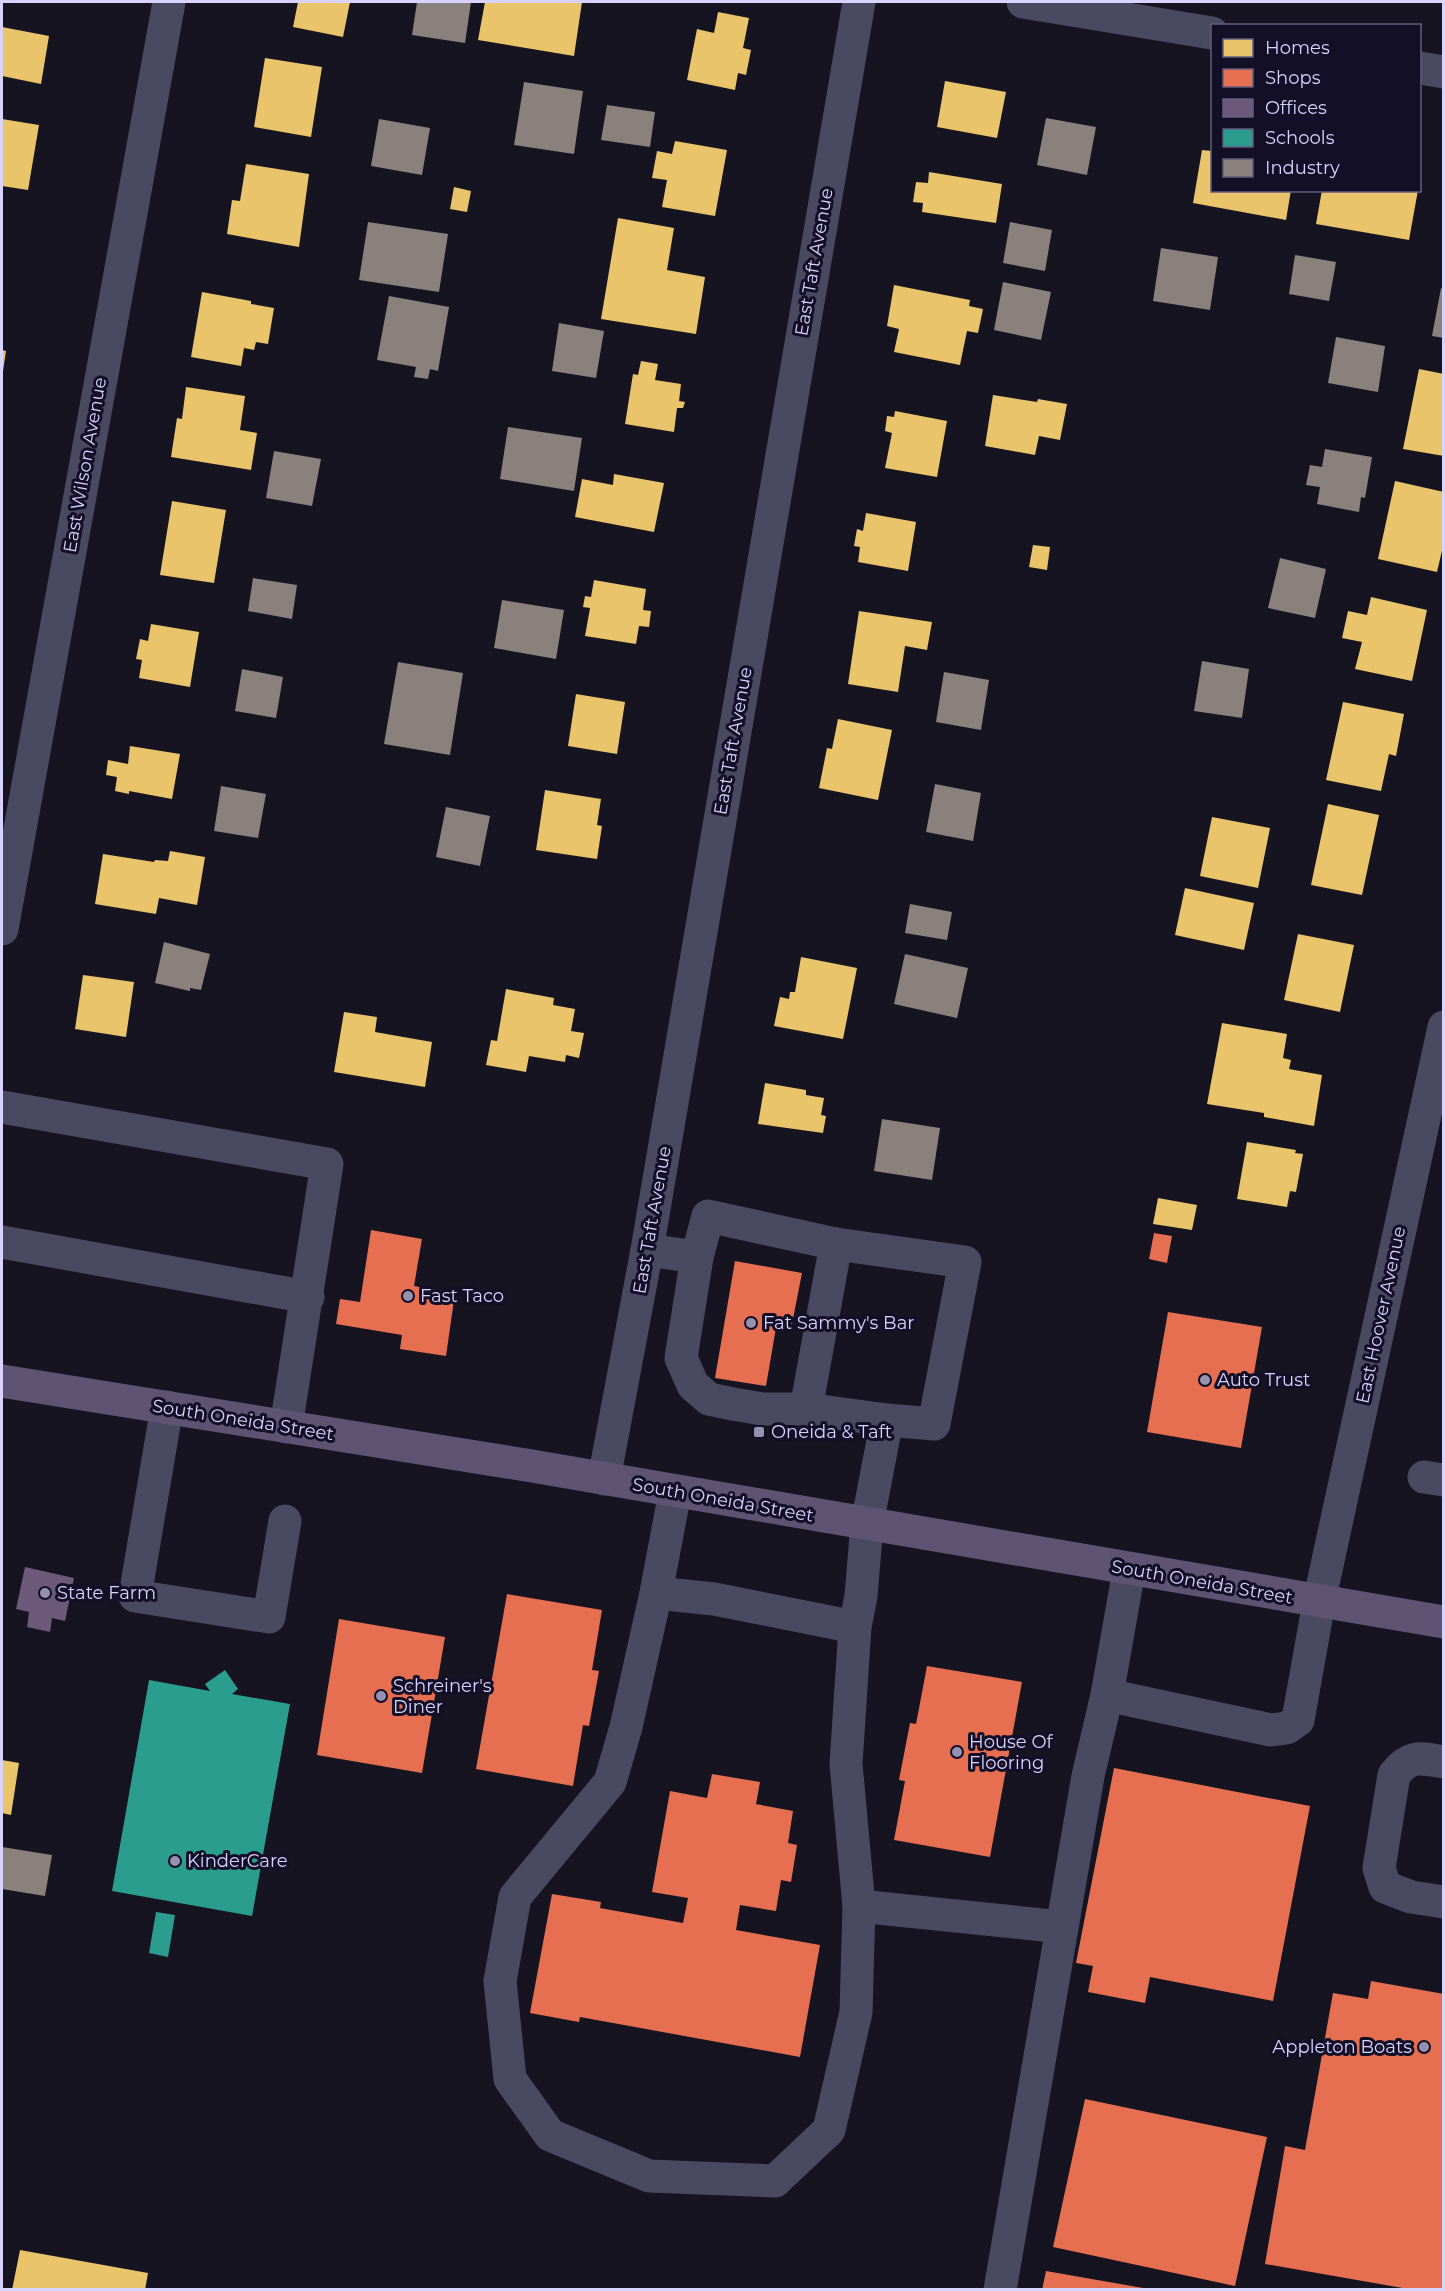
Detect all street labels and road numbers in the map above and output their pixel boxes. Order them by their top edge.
street label: East Taft Avenue [790,186,838,338]
street label: East Wilson Avenue [59,376,111,554]
street label: East Taft Avenue [709,665,757,817]
street label: East Taft Avenue [628,1144,676,1296]
street label: East Hoover Avenue [1351,1224,1411,1406]
street label: South Oneida Street [151,1395,335,1445]
street label: South Oneida Street [631,1473,815,1527]
street label: South Oneida Street [1110,1555,1294,1609]

